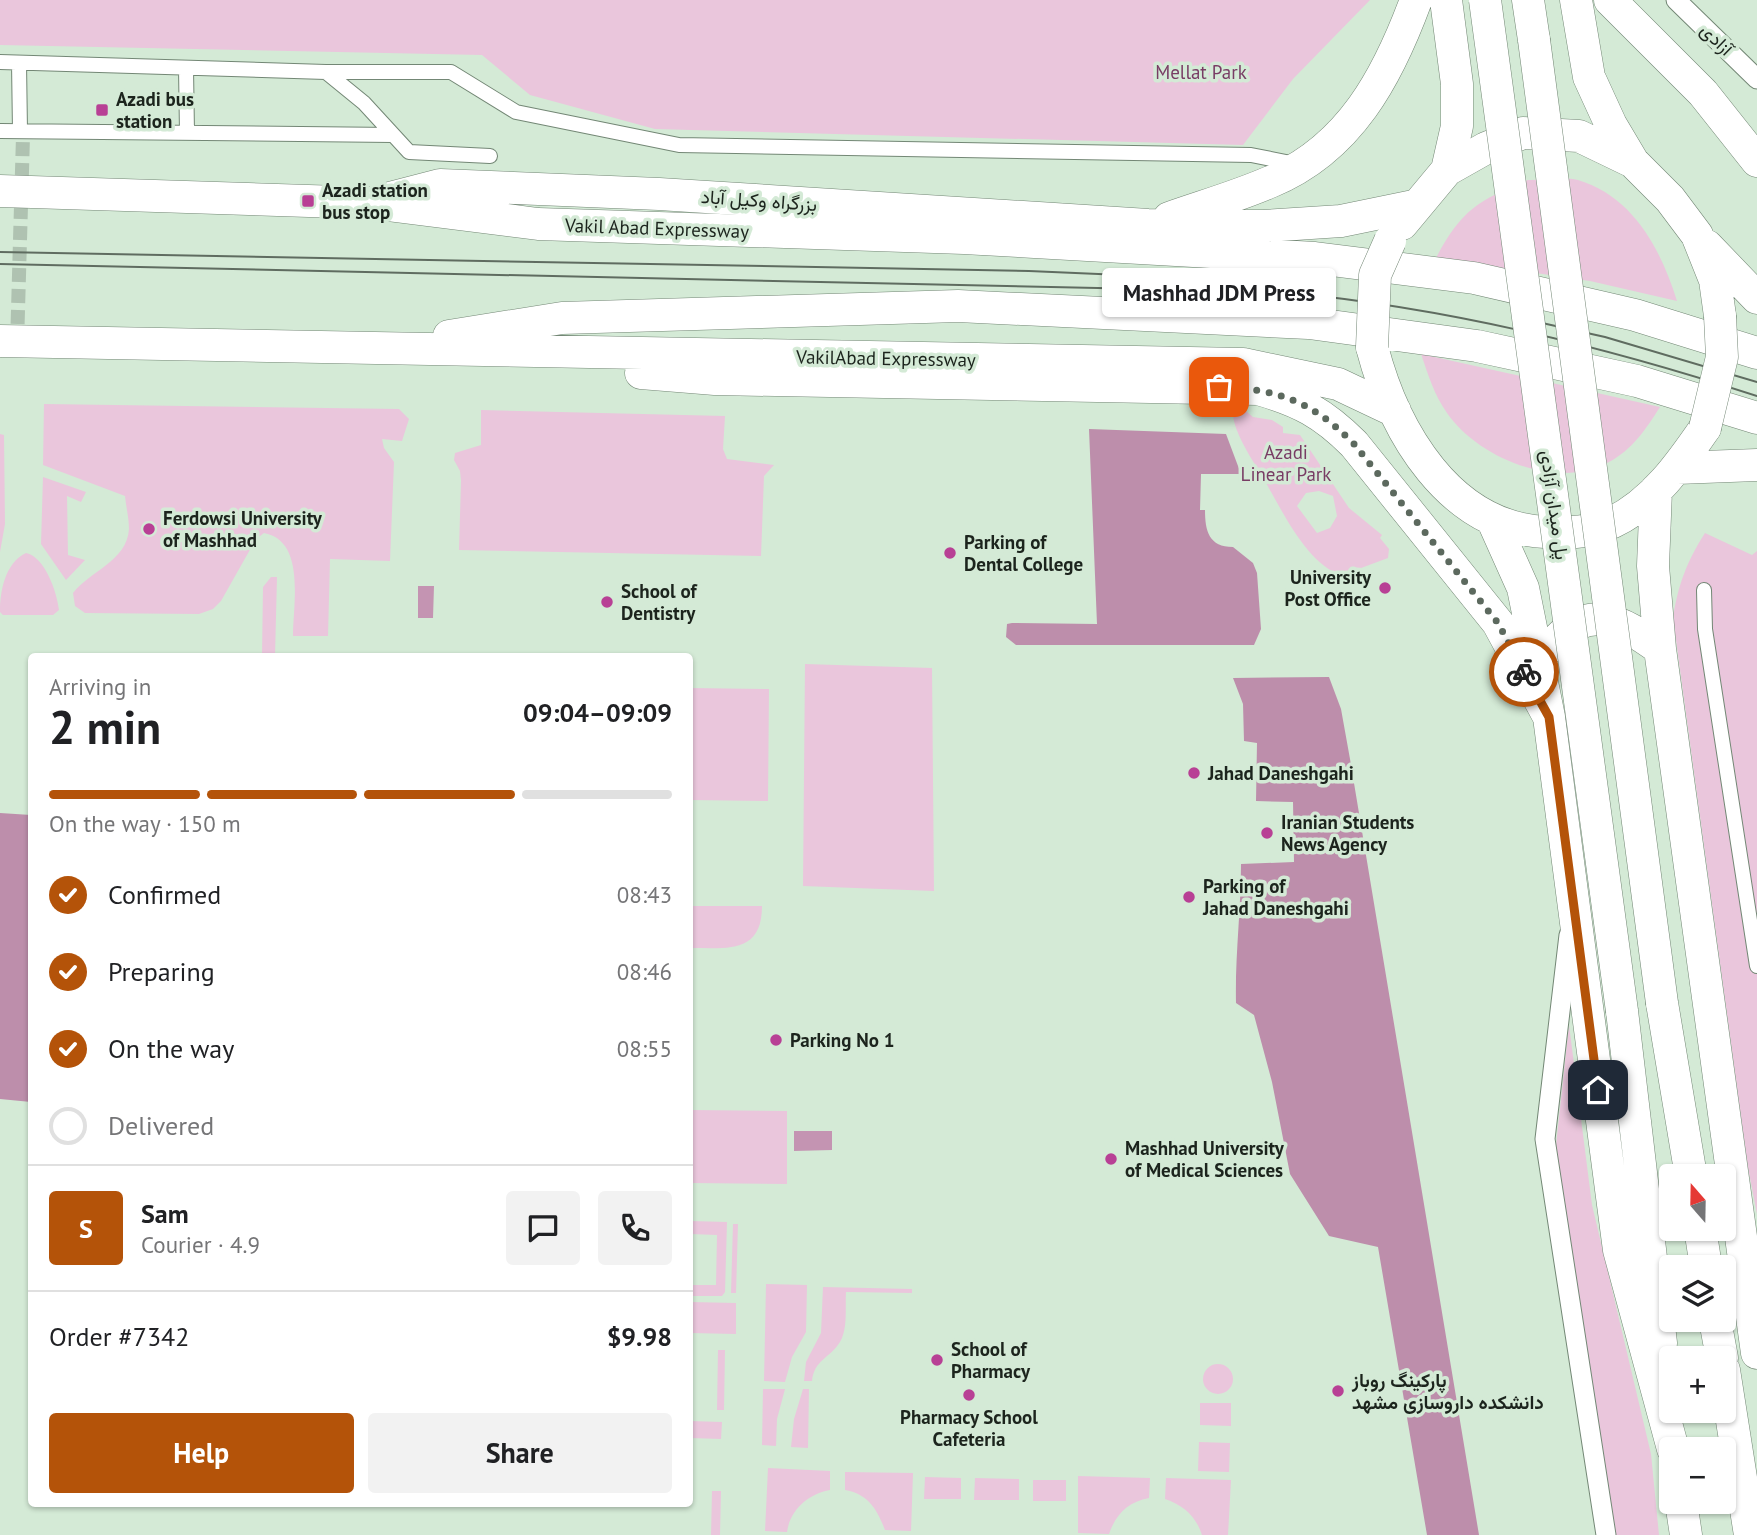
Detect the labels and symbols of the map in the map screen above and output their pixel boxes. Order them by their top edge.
street label: آزادی [1696,18,1740,61]
park label: Mellat Park [1155,60,1247,84]
place label: Azadi bus station [116,87,194,133]
marker: Azadi bus station [94,102,110,118]
place label: Azadi station bus stop [322,178,428,224]
street label: بزرگراه وکیل آباد [700,184,818,216]
marker: Azadi station bus stop [300,193,316,209]
street label: Vakil Abad Expressway [564,213,750,243]
callout: Mashhad JDM Press [1102,268,1336,317]
street label: VakilAbad Expressway [795,344,976,372]
pin [1189,357,1249,417]
park label: Azadi Linear Park [1241,440,1331,486]
street label: پل میدان آزادی [1533,449,1575,562]
place label: Ferdowsi University of Mashhad [163,506,323,552]
marker: Ferdowsi University of Mashhad [141,521,157,537]
place label: Parking of Dental College [964,530,1083,576]
marker: Parking of Dental College [942,545,958,561]
place label: University Post Office [1285,565,1372,611]
place label: School of Dentistry [621,579,698,625]
marker: University Post Office [1377,580,1393,596]
marker: School of Dentistry [599,594,615,610]
courier [1489,637,1559,707]
place label: Jahad Daneshgahi [1207,761,1354,785]
marker: Jahad Daneshgahi [1186,765,1202,781]
place label: Iranian Students News Agency [1281,810,1414,856]
marker: Iranian Students News Agency [1259,825,1275,841]
place label: Parking of Jahad Daneshgahi [1202,874,1349,920]
marker: Parking of Jahad Daneshgahi [1181,889,1197,905]
place label: Parking No 1 [790,1028,894,1052]
marker: Parking No 1 [768,1032,784,1048]
pin [1568,1060,1628,1120]
place label: Mashhad University of Medical Sciences [1125,1136,1285,1182]
marker: Mashhad University of Medical Sciences [1103,1151,1119,1167]
north arrow [1659,1164,1736,1241]
place label: School of Pharmacy [951,1337,1031,1383]
marker: School of Pharmacy [929,1352,945,1368]
place label: پارکینگ روباز دانشکده داروسازی مشهد [1351,1368,1544,1415]
marker: پارکینگ روباز دانشکده داروسازی مشهد [1330,1383,1346,1399]
marker: Pharmacy School Cafeteria [961,1387,977,1403]
place label: Pharmacy School Cafeteria [900,1405,1038,1451]

